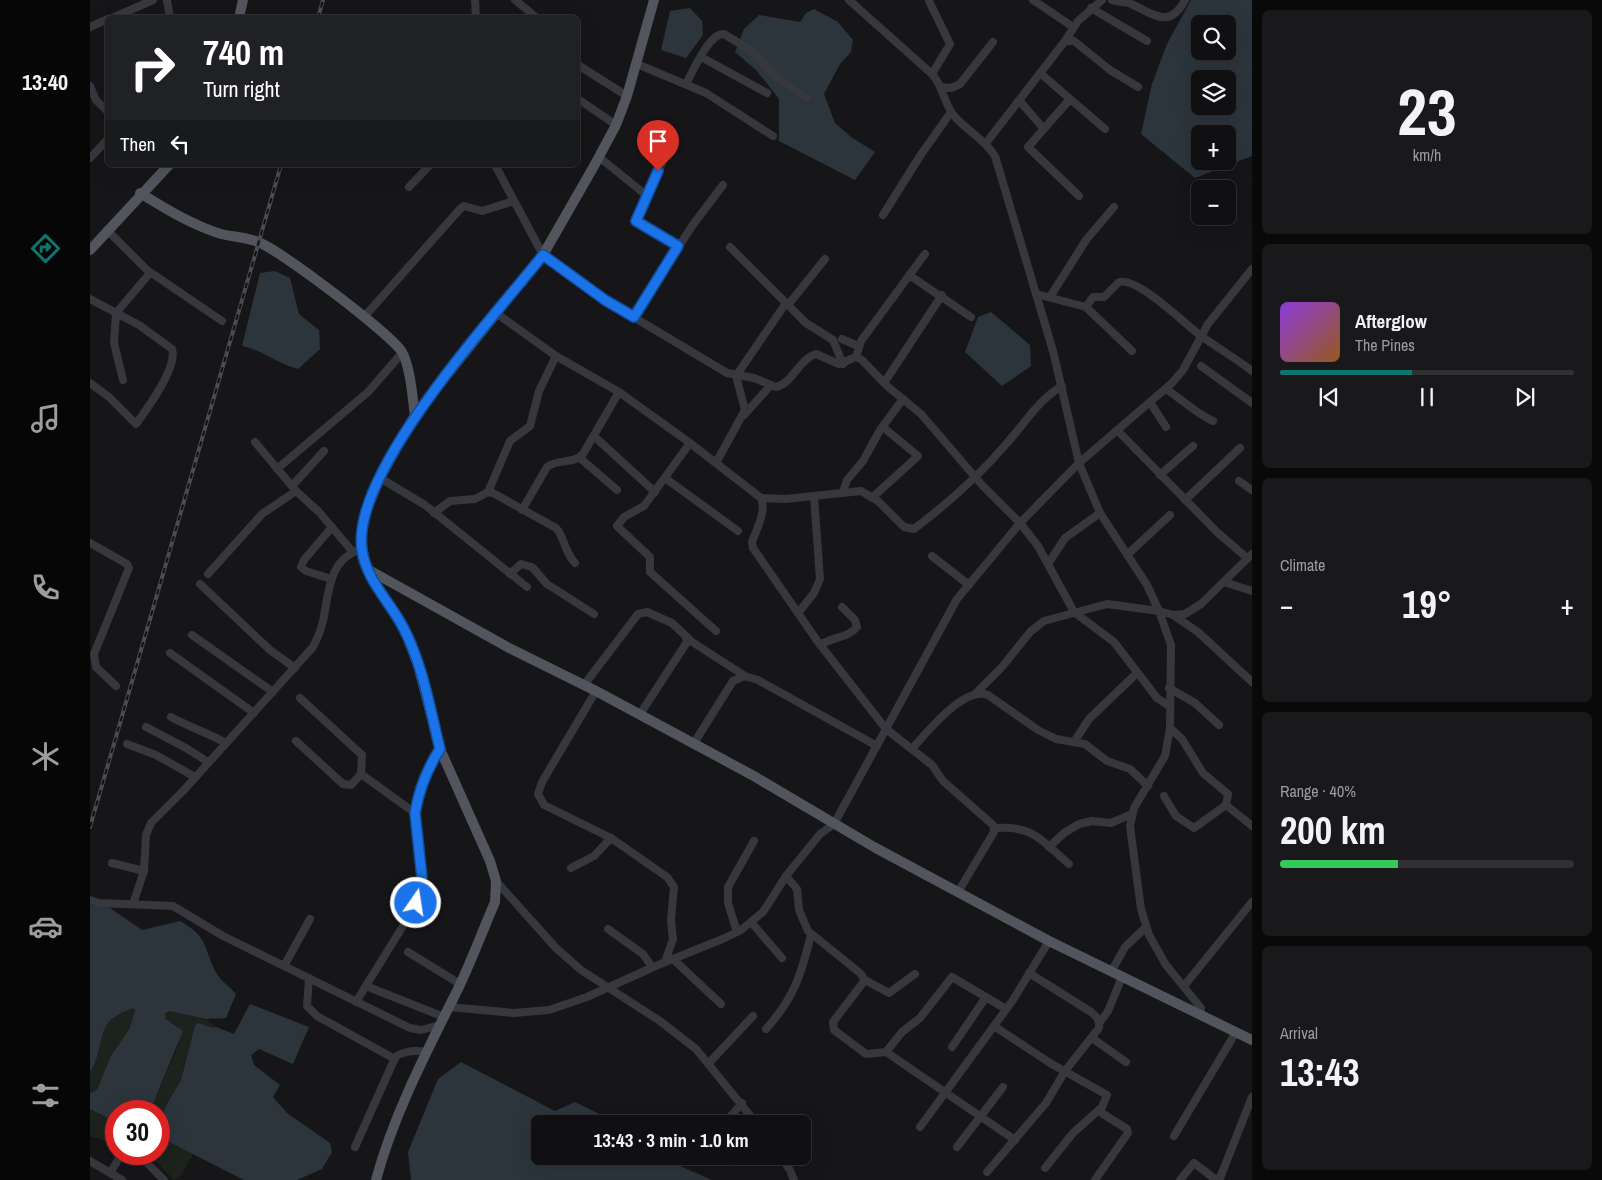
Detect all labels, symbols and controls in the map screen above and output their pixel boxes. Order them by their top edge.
map controls [1191,15,1236,225]
button: search [1191,15,1236,60]
text: 740 m [203,29,284,76]
icon: right [120,35,185,100]
text: 13:40 [22,67,68,97]
text: 23 [1397,68,1457,155]
button: layers [1191,70,1236,115]
text: Turn right [203,74,280,104]
pin [637,120,679,171]
button: + [1191,125,1236,170]
icon: arrive [644,127,672,155]
icon: left [166,130,194,158]
text: Then [120,131,156,157]
text: km/h [1413,144,1441,166]
button: − [1191,180,1236,225]
icon: directions [28,231,63,266]
text: Afterglow [1355,308,1427,334]
text: The Pines [1355,334,1415,356]
icon: previous [1315,383,1343,411]
icon: pause [1413,383,1441,411]
icon: next [1511,383,1539,411]
icon: music [28,401,63,436]
text: Climate [1280,554,1325,576]
icon: phone [28,570,63,605]
text: 19° [1402,579,1452,630]
text: − [1280,586,1293,624]
text: + [1561,586,1574,624]
icon: climate [28,739,63,774]
text: Range · 40% [1280,780,1356,802]
text: 200 km [1280,805,1386,856]
position arrow [389,876,441,928]
icon: car [28,909,63,944]
text: Arrival [1280,1022,1318,1044]
text: 13:43 [1280,1047,1360,1098]
icon: filters [28,1078,63,1113]
speed limit sign: 30 [105,1100,170,1165]
text: 13:43 · 3 min · 1.0 km [593,1127,749,1153]

